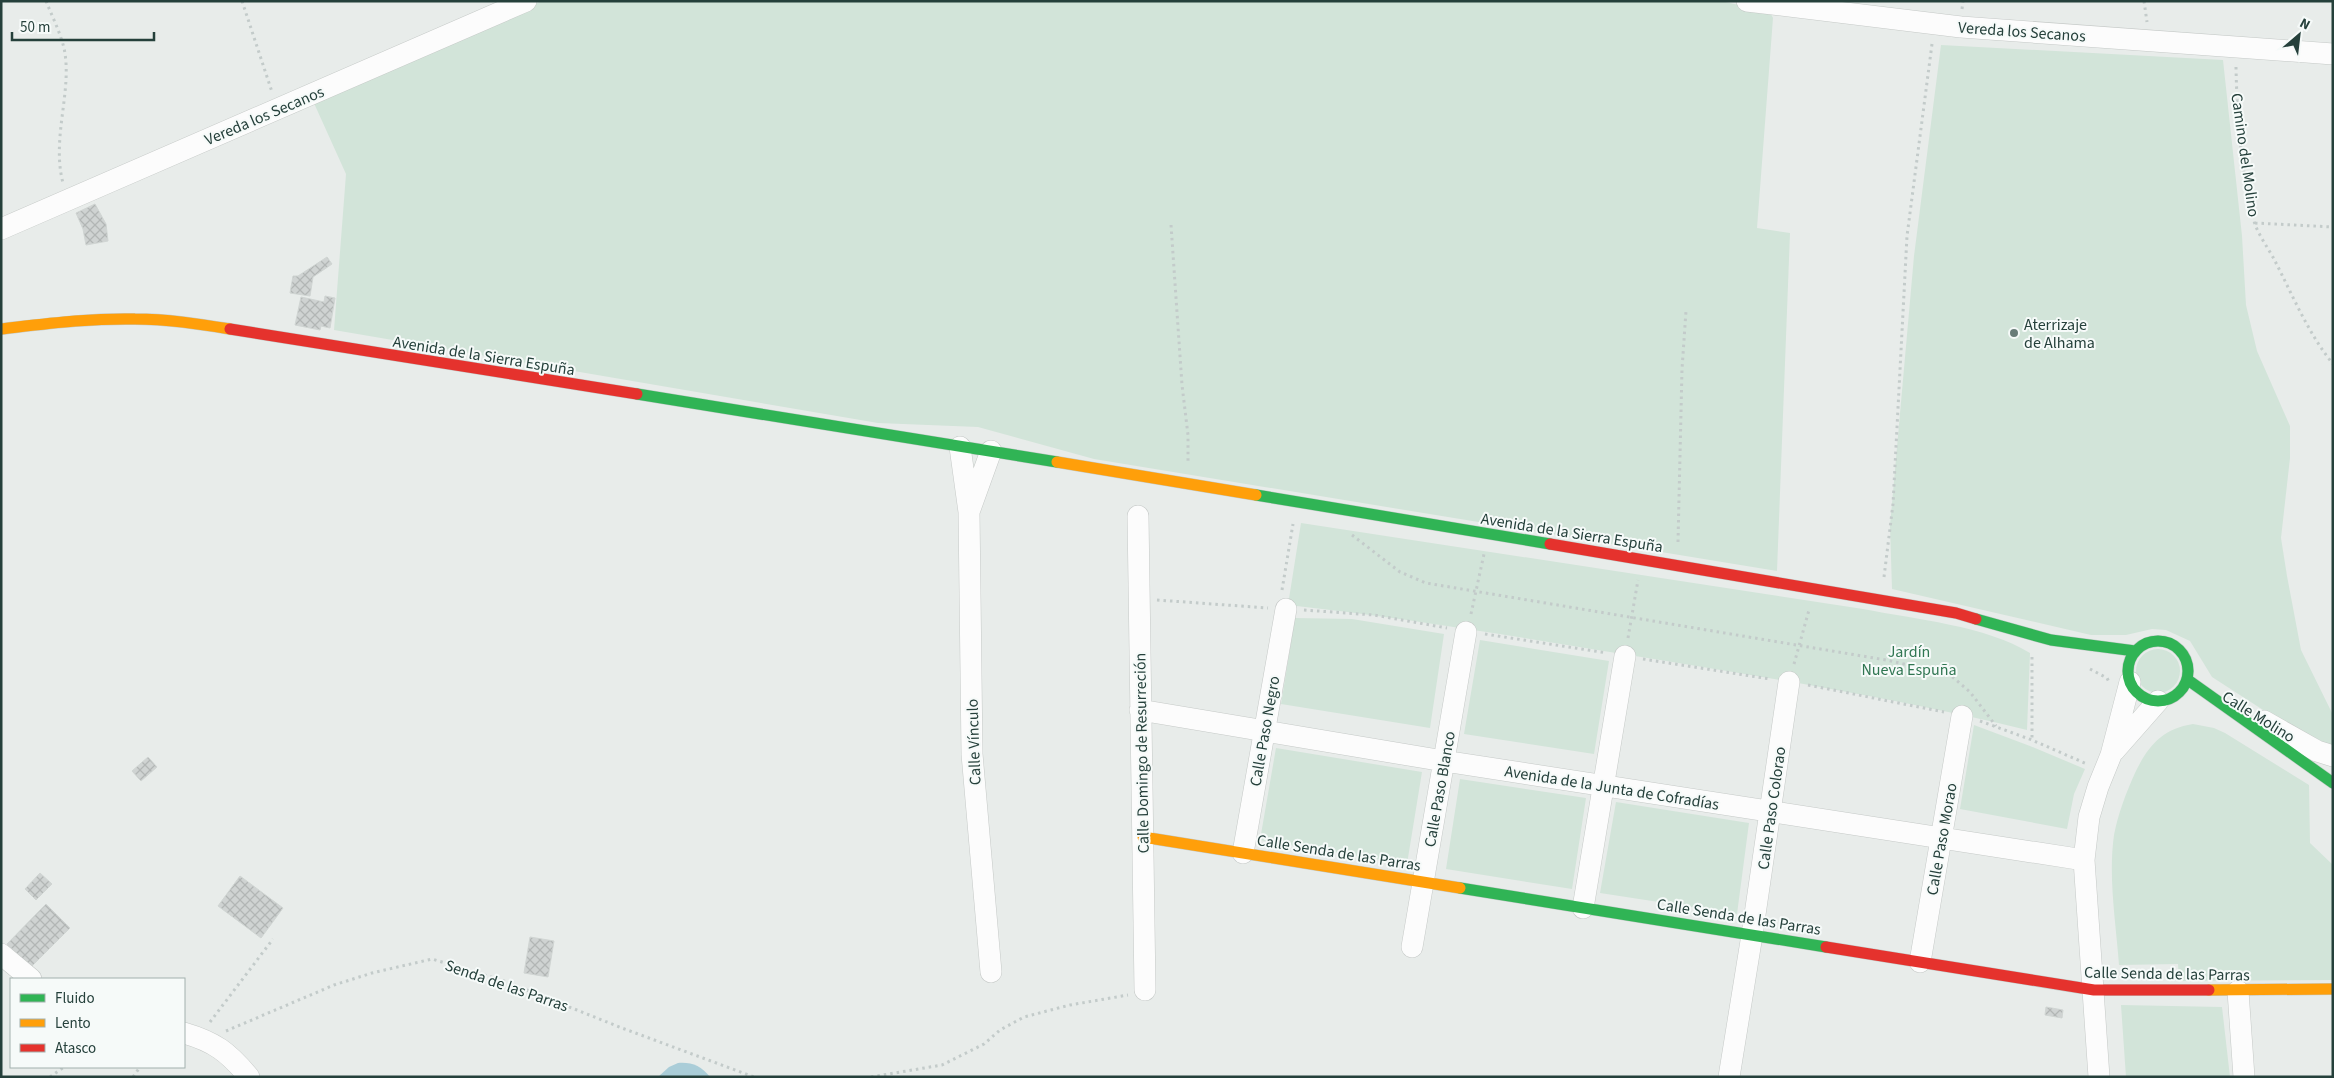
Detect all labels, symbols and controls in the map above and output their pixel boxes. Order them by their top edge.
scale bar [12,10,155,42]
north arrow [2274,10,2324,60]
text: N [2296,13,2313,35]
text: 50 m [20,17,50,38]
street label: Vereda los Secanos [1957,17,2087,47]
street label: Vereda los Secanos [201,81,328,151]
street label: Camino del Molino [2225,92,2265,218]
place label: Aterrizaje de Alhama [2024,314,2095,354]
marker: Aterrizaje de Alhama [2008,327,2020,339]
street label: Avenida de la Sierra Espuña [391,331,576,381]
street label: Avenida de la Sierra Espuña [1479,508,1664,558]
park label: Jardín Nueva Espuña [1861,641,1957,681]
street label: Calle Domingo de Resurreción [1129,653,1155,853]
street label: Calle Paso Negro [1244,674,1286,788]
street label: Calle Molino [2218,686,2299,748]
street label: Calle Vínculo [961,698,987,786]
street label: Calle Paso Blanco [1419,729,1461,849]
street label: Calle Paso Colorao [1752,745,1792,871]
street label: Avenida de la Junta de Cofradías [1503,760,1721,816]
street label: Calle Paso Morao [1921,781,1963,897]
street label: Calle Senda de las Parras [1255,829,1423,877]
street label: Calle Senda de las Parras [1655,893,1823,941]
street label: Senda de las Parras [442,954,572,1018]
street label: Calle Senda de las Parras [2084,962,2250,986]
legend [10,978,185,1068]
text: Fluido [55,988,95,1009]
text: Lento [55,1013,91,1034]
text: Atasco [55,1038,96,1059]

